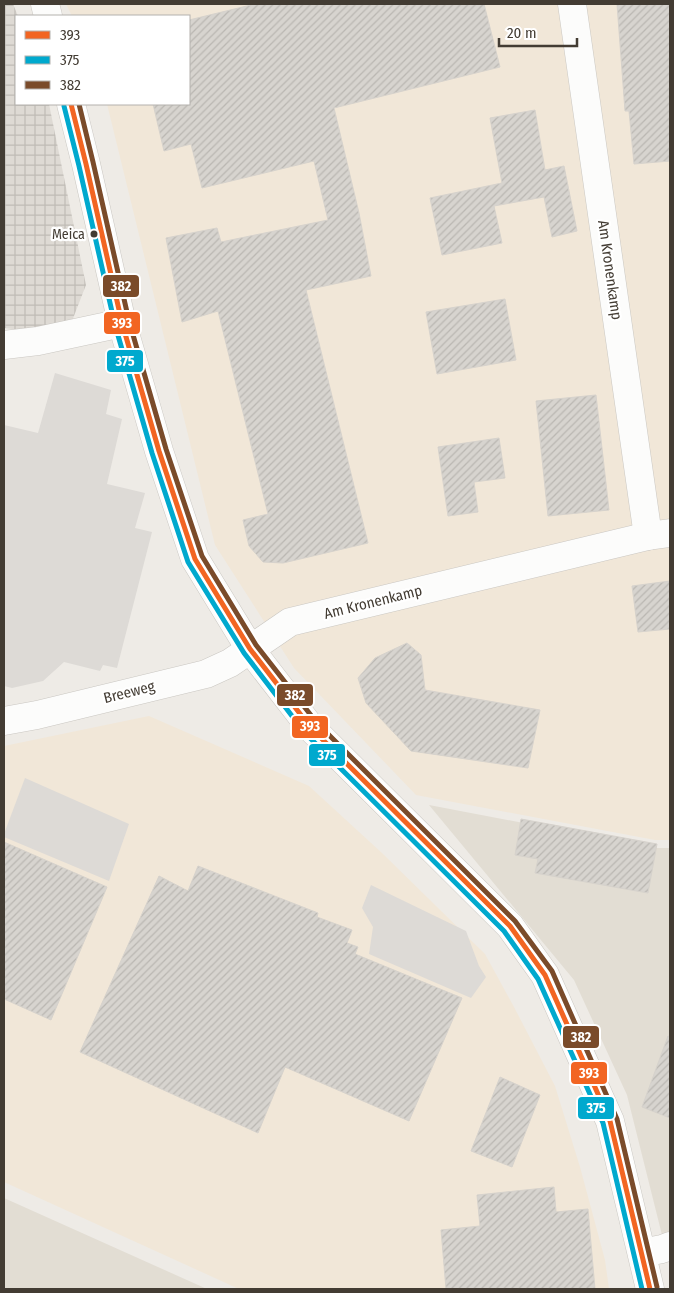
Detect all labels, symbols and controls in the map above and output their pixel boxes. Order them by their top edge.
legend [15,15,190,105]
scale bar [499,15,576,47]
text: 20 m [507,24,537,42]
text: 393 [60,26,81,44]
text: 375 [60,51,80,69]
text: 382 [60,76,81,94]
street label: Am Kronenkamp [594,219,626,321]
place label: Meica [52,226,85,243]
marker: Meica [89,229,99,239]
line badge: 382 [102,274,140,298]
text: 382 [110,278,132,295]
line badge: 393 [103,311,141,335]
text: 393 [111,315,132,332]
line badge: 375 [106,349,144,373]
text: 375 [114,353,135,370]
street label: Am Kronenkamp [322,581,424,623]
street label: Breeweg [102,677,156,707]
line badge: 382 [276,683,314,707]
text: 382 [284,687,306,704]
line badge: 393 [291,715,329,739]
text: 393 [299,718,320,735]
line badge: 375 [308,743,346,767]
text: 375 [316,747,337,764]
line badge: 382 [562,1025,600,1049]
text: 382 [570,1029,592,1046]
line badge: 393 [570,1061,608,1085]
text: 393 [578,1065,599,1082]
line badge: 375 [577,1096,615,1120]
text: 375 [585,1100,606,1117]

